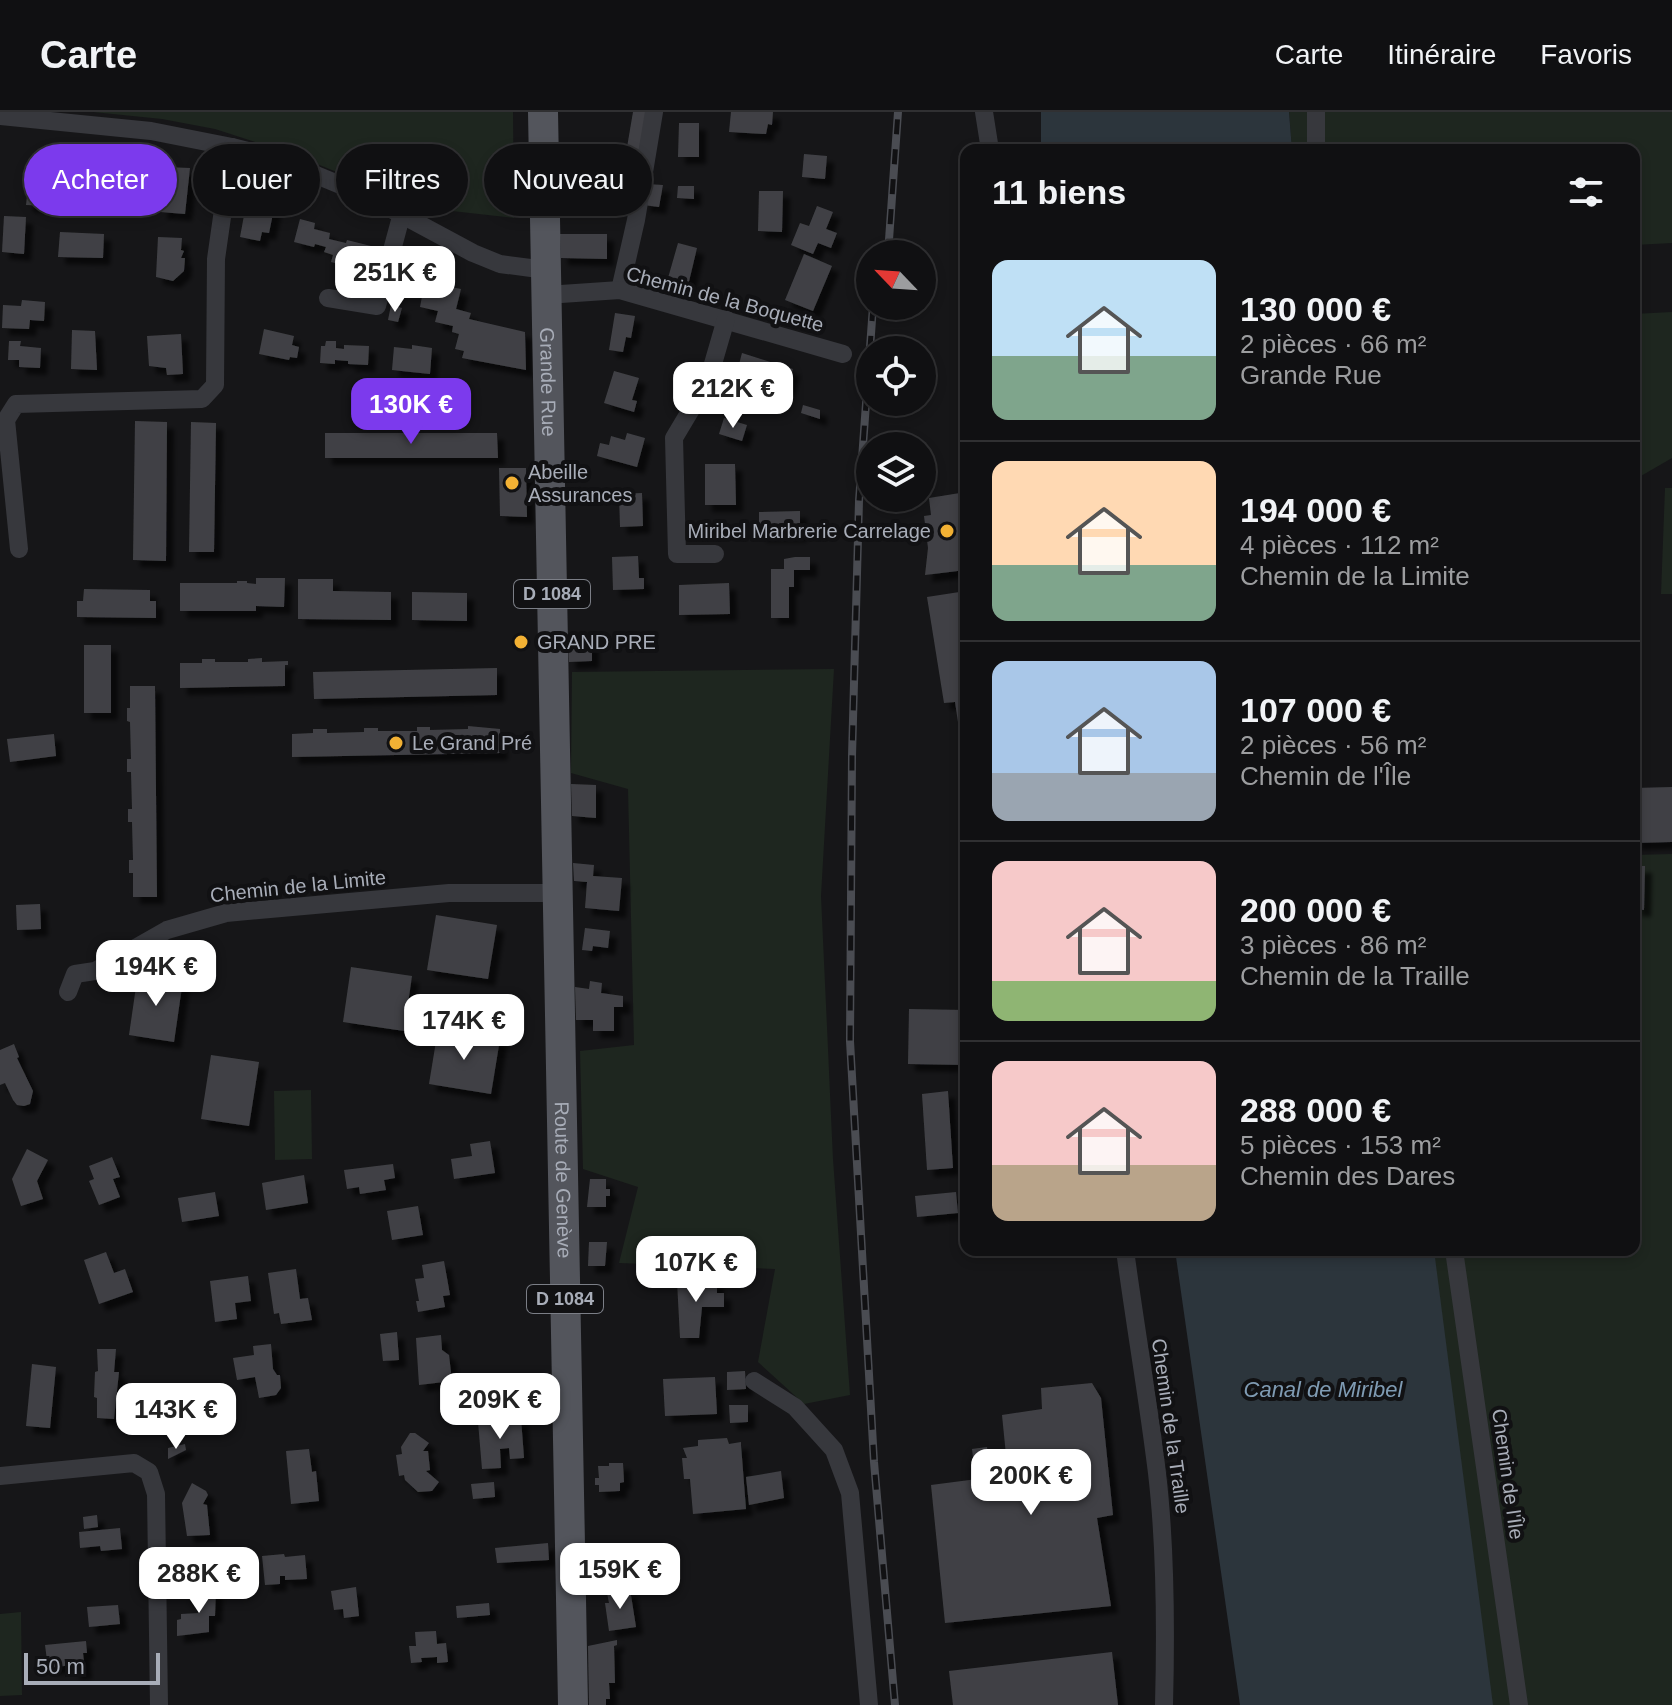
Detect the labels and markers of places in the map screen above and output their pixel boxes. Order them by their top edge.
pin: 251K € [330,246,460,314]
pin: 212K € [668,362,798,430]
pin: 130K € [346,378,476,446]
place label: Abeille Assurances [528,461,633,506]
marker: Abeille Assurances [503,474,521,492]
place label: Miribel Marbrerie Carrelage [688,520,931,542]
marker: Miribel Marbrerie Carrelage [938,522,956,540]
place label: GRAND PRE [537,631,656,653]
marker: GRAND PRE [512,633,530,651]
place label: Le Grand Pré [412,732,532,754]
marker: Le Grand Pré [387,734,405,752]
pin: 194K € [91,940,221,1008]
pin: 174K € [399,994,529,1062]
pin: 107K € [631,1236,761,1304]
pin: 209K € [435,1373,565,1441]
pin: 143K € [111,1383,241,1451]
pin: 200K € [966,1449,1096,1517]
pin: 159K € [555,1543,685,1611]
pin: 288K € [134,1547,264,1615]

